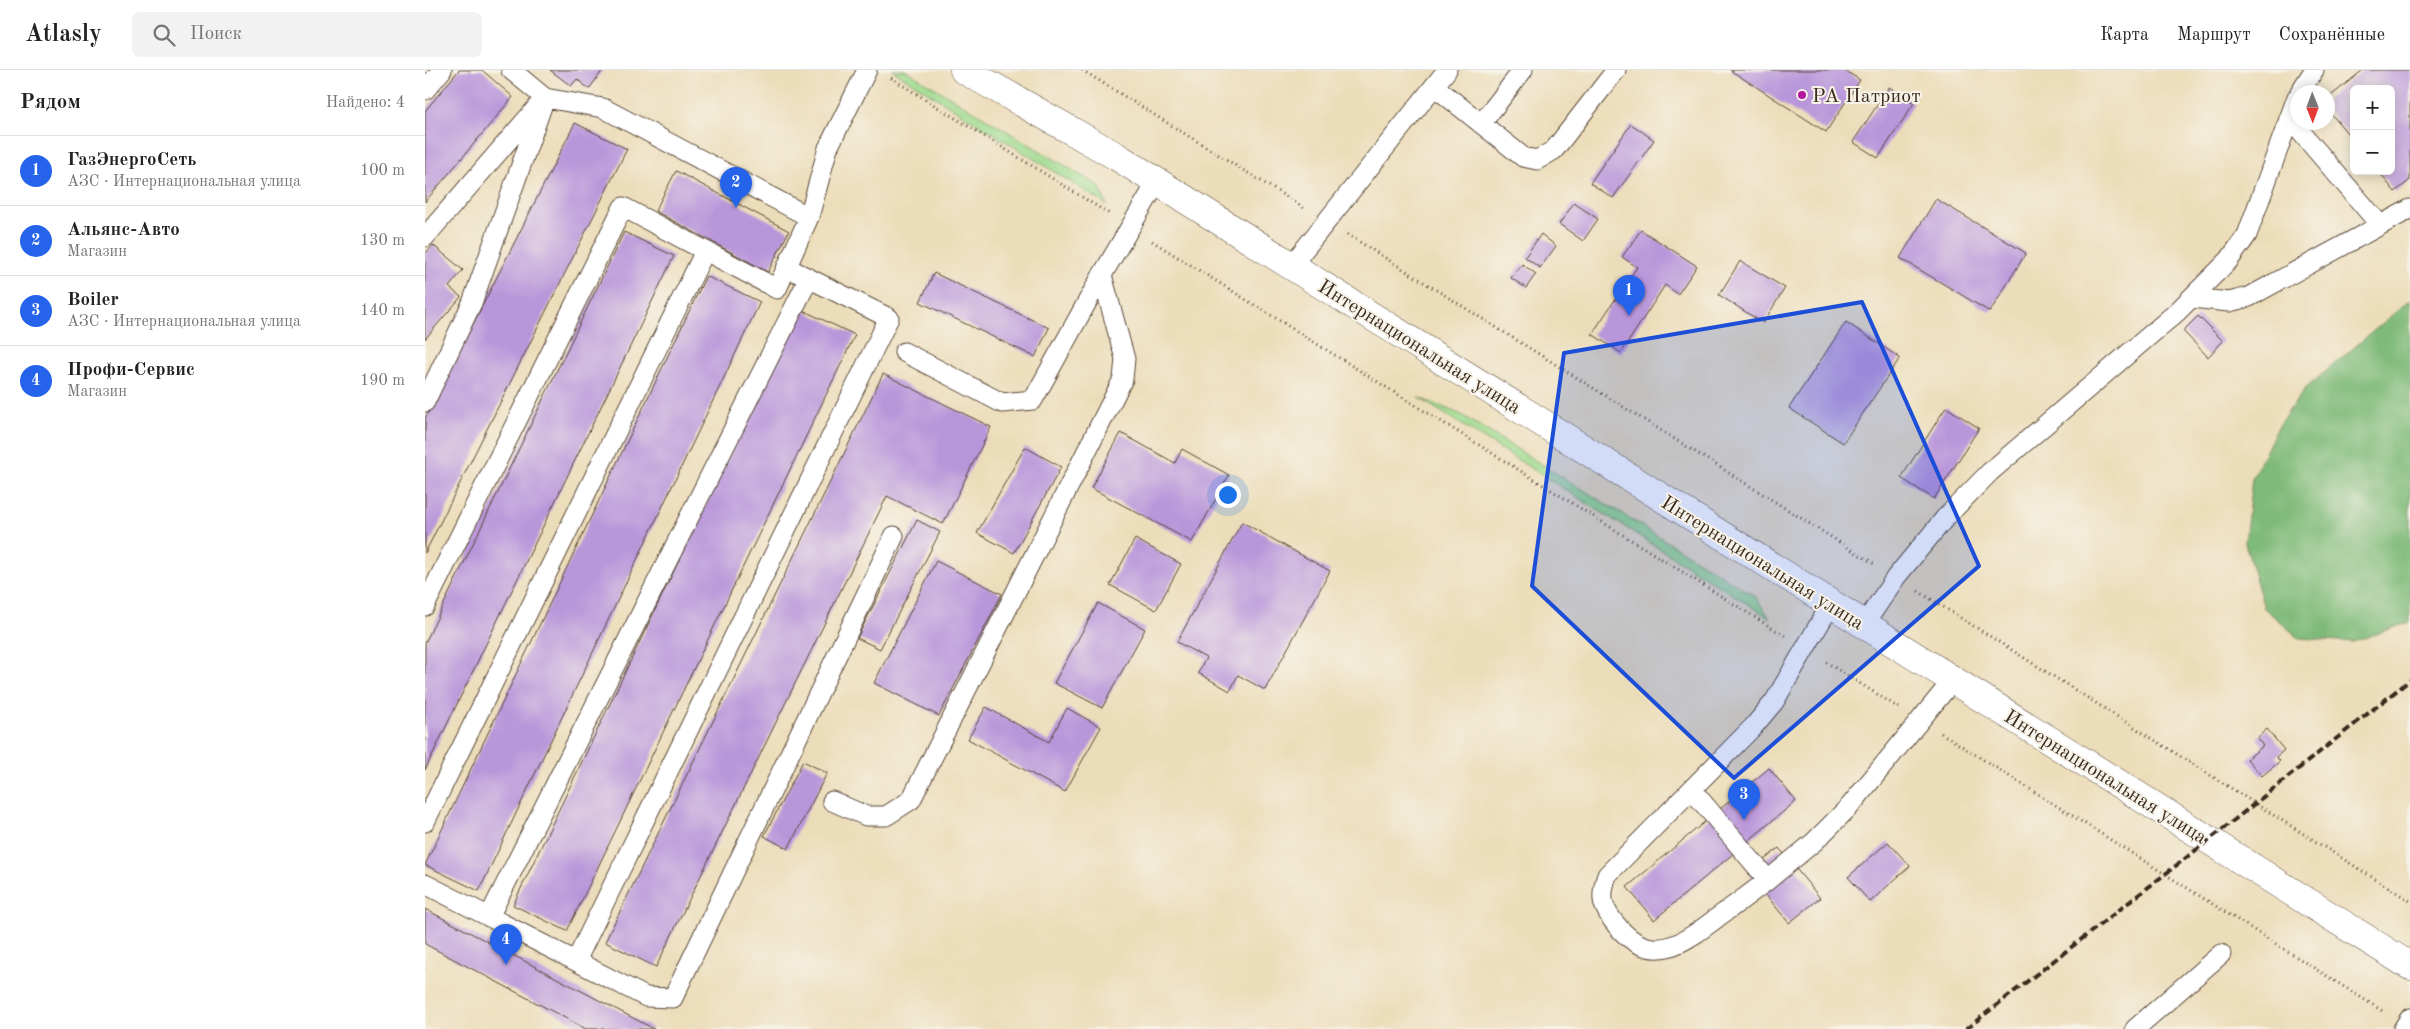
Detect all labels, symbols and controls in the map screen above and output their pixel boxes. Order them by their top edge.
search box [132,12,482,57]
icon: search [150,21,178,49]
text: Atlasly [25,23,102,47]
text: Поиск [190,25,242,44]
text: Карта [2100,26,2149,44]
text: Маршрут [2177,26,2251,44]
text: Сохранённые [2279,26,2385,44]
north arrow [2290,85,2335,130]
map controls [2350,85,2395,175]
button: + [2350,85,2395,130]
place label: РА Патриот [1812,87,1921,107]
marker: РА Патриот [1796,89,1808,101]
text: Рядом [20,92,81,113]
text: Найдено: 4 [326,95,405,111]
button: − [2350,130,2395,175]
text: ГазЭнергоСеть [67,151,197,170]
text: 1 [31,163,41,179]
text: 100 m [360,163,405,179]
pin: 2 [720,167,752,208]
text: АЗС · Интернациональная улица [67,174,301,190]
text: Альянс-Авто [67,221,180,240]
text: 2 [31,233,41,249]
text: 130 m [360,233,405,249]
text: Магазин [67,244,127,260]
pin: 1 [1613,275,1645,316]
street label: Интернациональная улица [1314,277,1524,419]
text: Boiler [67,291,119,310]
text: 3 [31,303,41,319]
text: 140 m [360,303,405,319]
text: АЗС · Интернациональная улица [67,314,301,330]
text: Профи-Сервис [67,361,195,380]
text: 4 [31,373,41,389]
text: 190 m [360,373,405,389]
text: Магазин [67,384,127,400]
your location [1215,482,1241,508]
street label: Интернациональная улица [1657,493,1867,635]
street label: Интернациональная улица [2000,707,2210,849]
pin: 3 [1728,779,1760,820]
pin: 4 [490,924,522,965]

